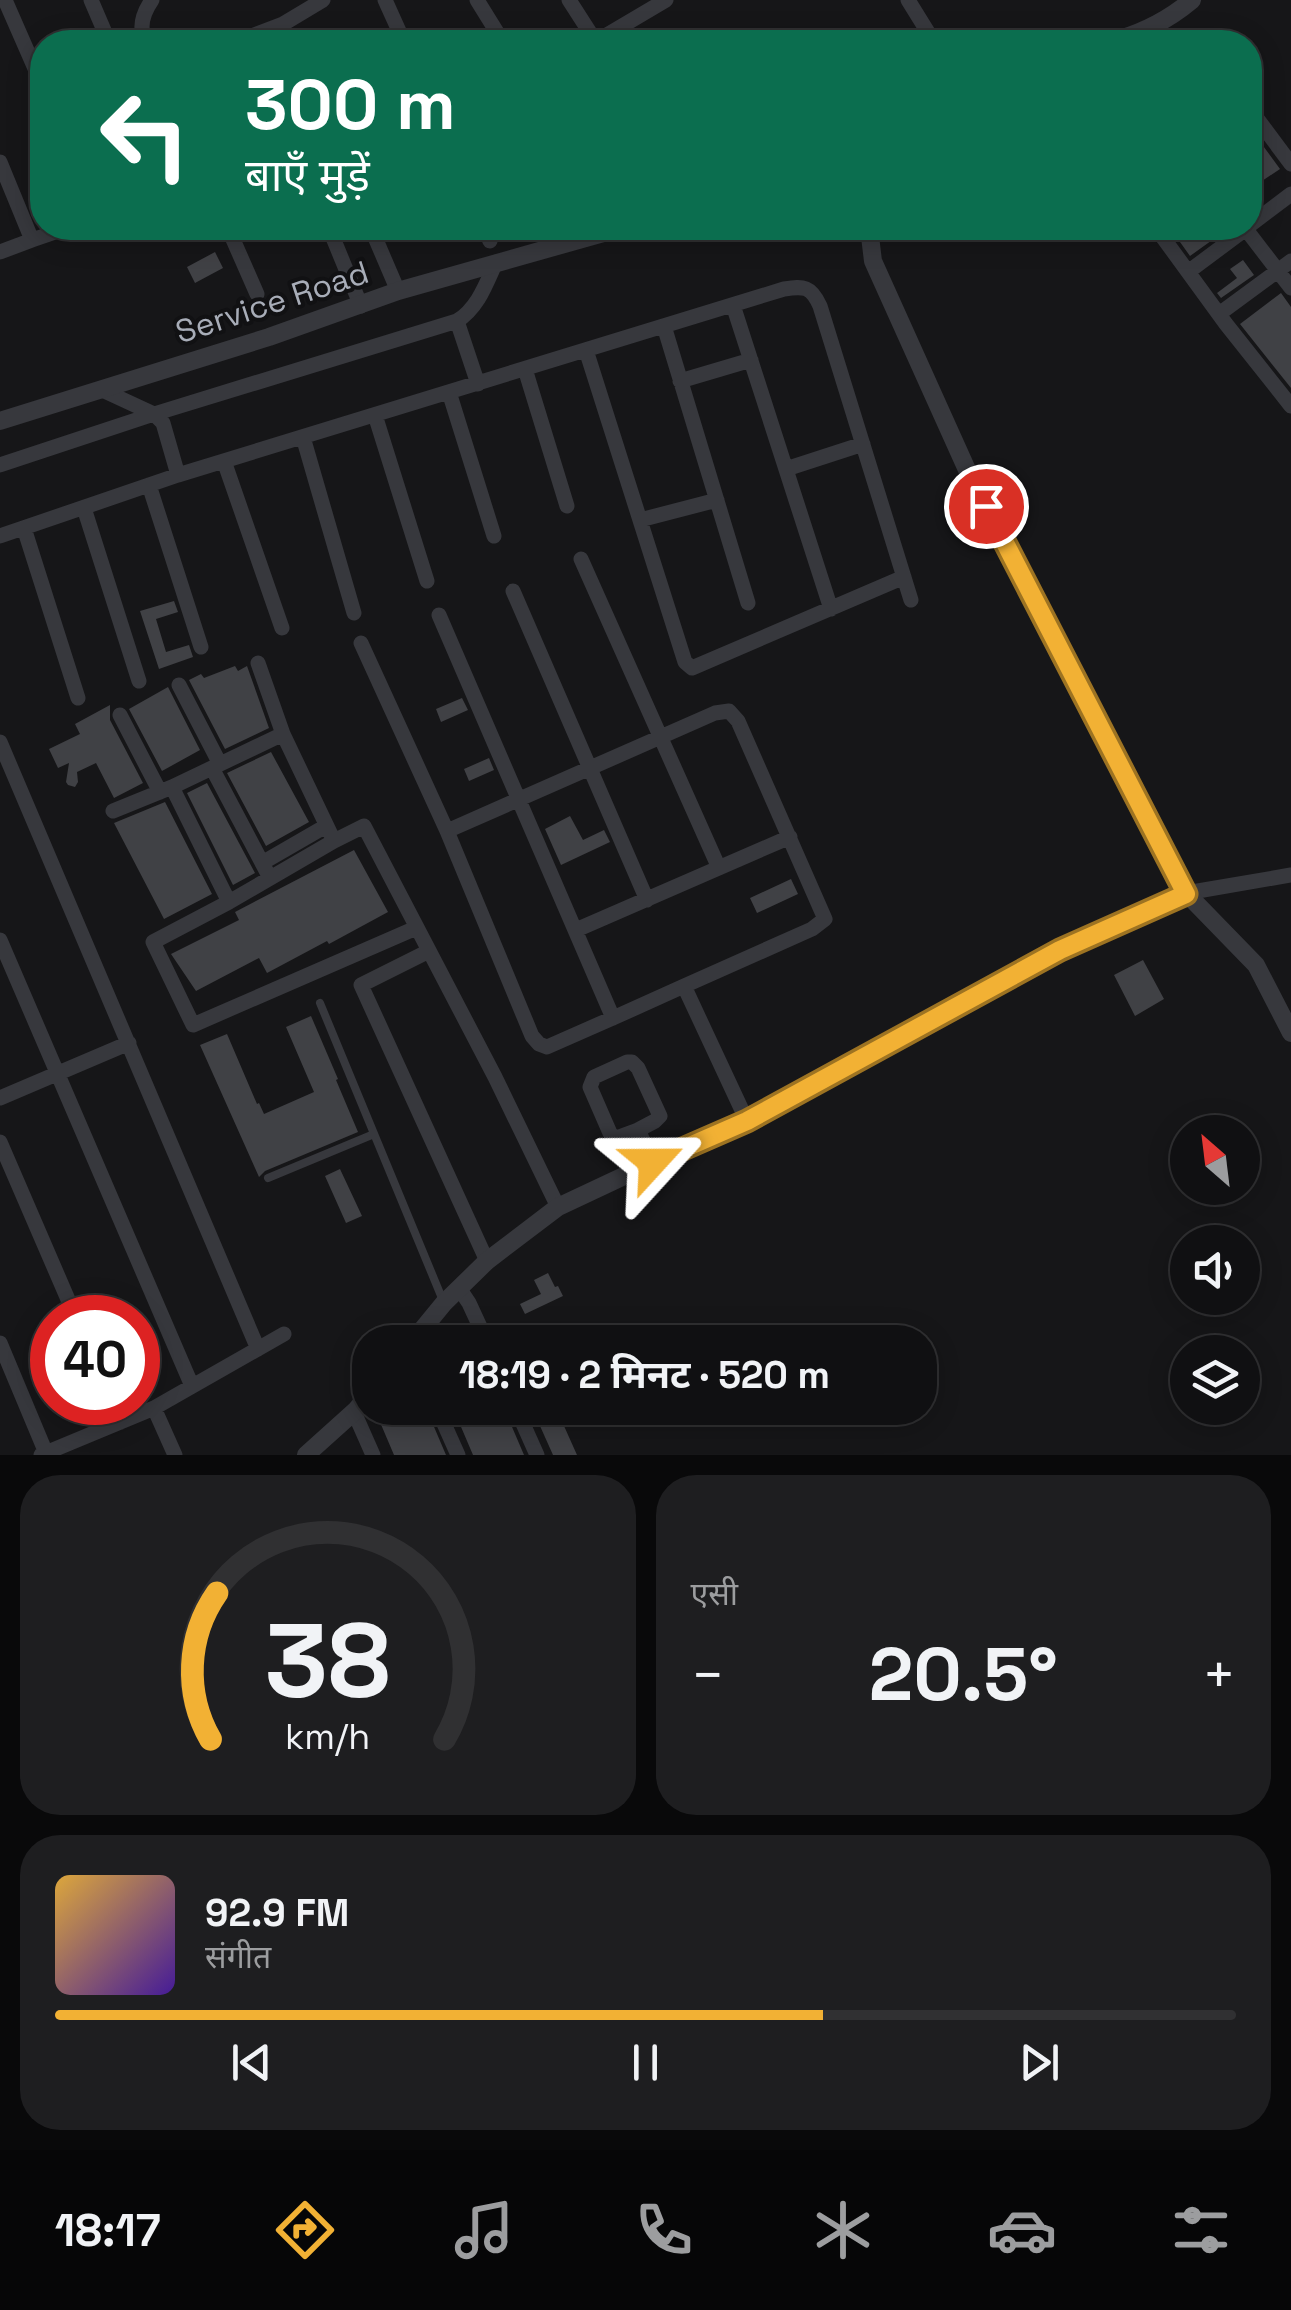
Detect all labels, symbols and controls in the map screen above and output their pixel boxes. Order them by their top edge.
text: 300 m [245,60,456,149]
icon: left [80,70,210,200]
text: बाएँ मुड़ें [245,147,370,204]
street label: Service Road [170,252,374,352]
pin [944,464,1029,549]
icon: arrive [959,479,1014,534]
position arrow [601,1110,705,1214]
north arrow [1170,1115,1260,1205]
map controls [1170,1115,1260,1425]
button: sound [1170,1225,1260,1315]
speed limit sign: 40 [30,1295,160,1425]
button: layers [1170,1335,1260,1425]
text: 18:19 · 2 मिनट · 520 m [459,1351,830,1399]
text: एसी [691,1574,738,1614]
text: 38 [265,1595,391,1727]
text: 20.5° [869,1626,1058,1722]
text: − [691,1640,725,1710]
text: + [1202,1640,1236,1710]
text: km/h [285,1714,370,1759]
text: 92.9 FM [205,1889,349,1937]
text: संगीत [205,1937,271,1977]
icon: previous [224,2035,279,2090]
icon: pause [618,2035,673,2090]
icon: next [1012,2035,1067,2090]
icon: directions [270,2195,340,2265]
icon: music [449,2195,519,2265]
icon: phone [629,2195,699,2265]
icon: climate [808,2195,878,2265]
icon: car [987,2195,1057,2265]
icon: filters [1166,2195,1236,2265]
text: 18:17 [55,2202,161,2259]

